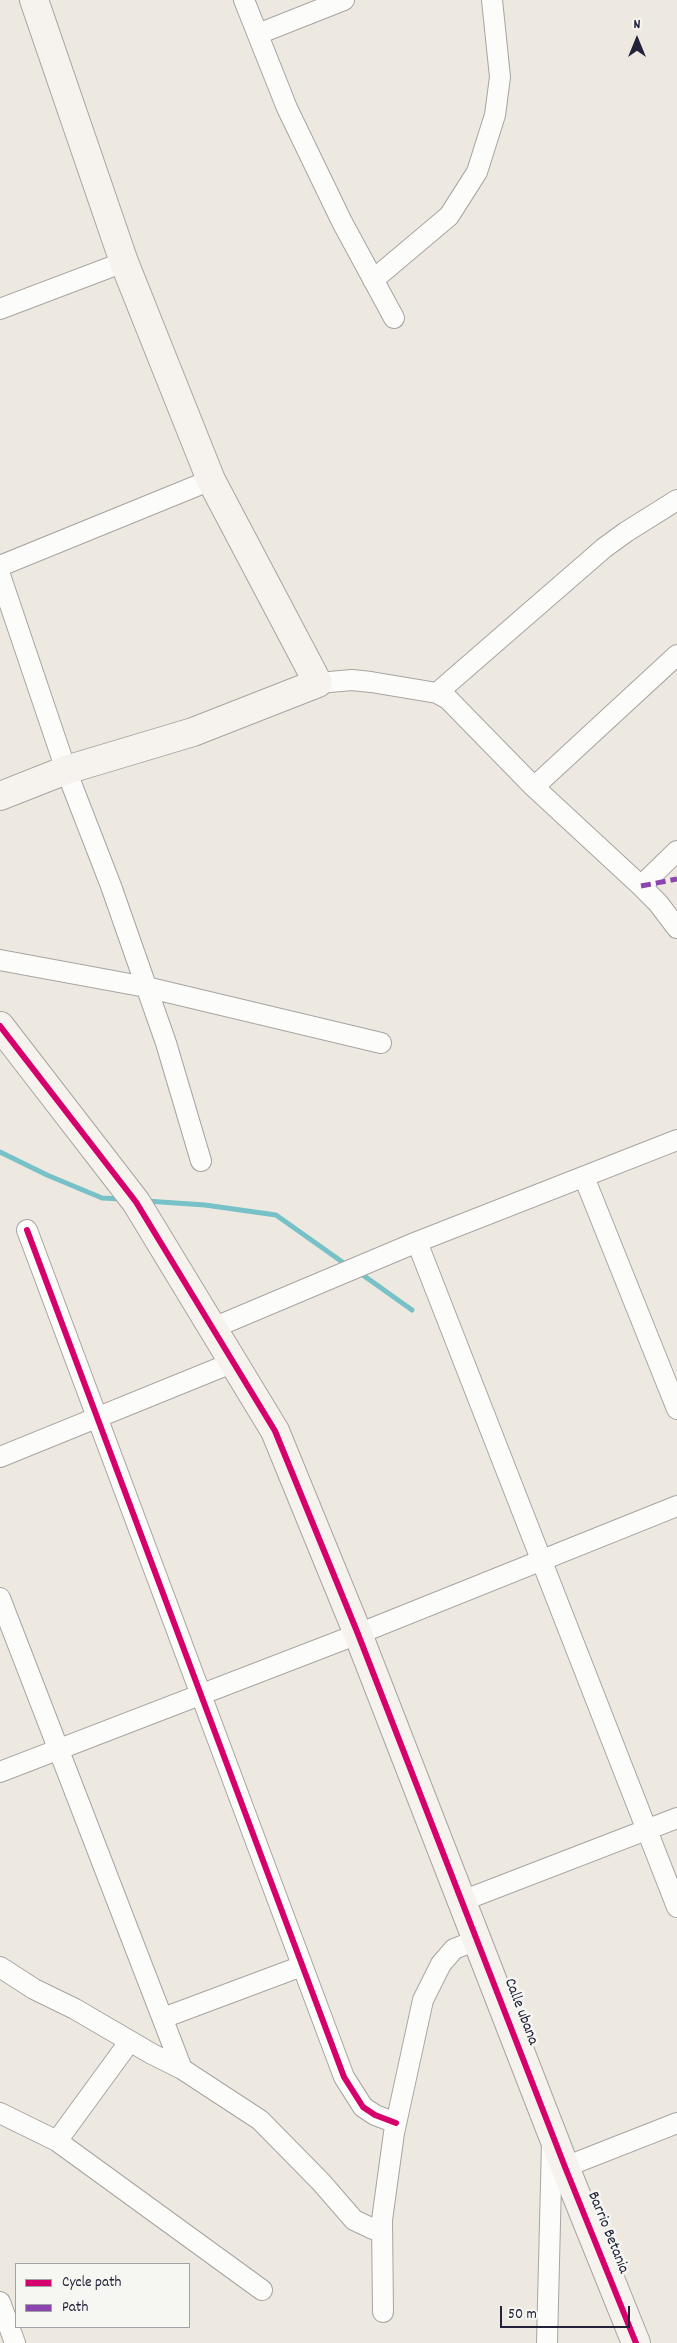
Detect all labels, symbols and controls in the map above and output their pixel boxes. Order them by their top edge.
north arrow [612,15,662,65]
text: N [634,15,640,35]
street label: Calle ubana [499,1976,541,2048]
street label: Barrio Betania [582,2189,632,2277]
legend [15,2263,190,2328]
text: Cycle path [62,2272,121,2294]
scale bar [502,2296,632,2328]
text: Path [62,2297,88,2319]
text: 50 m [508,2304,537,2326]

